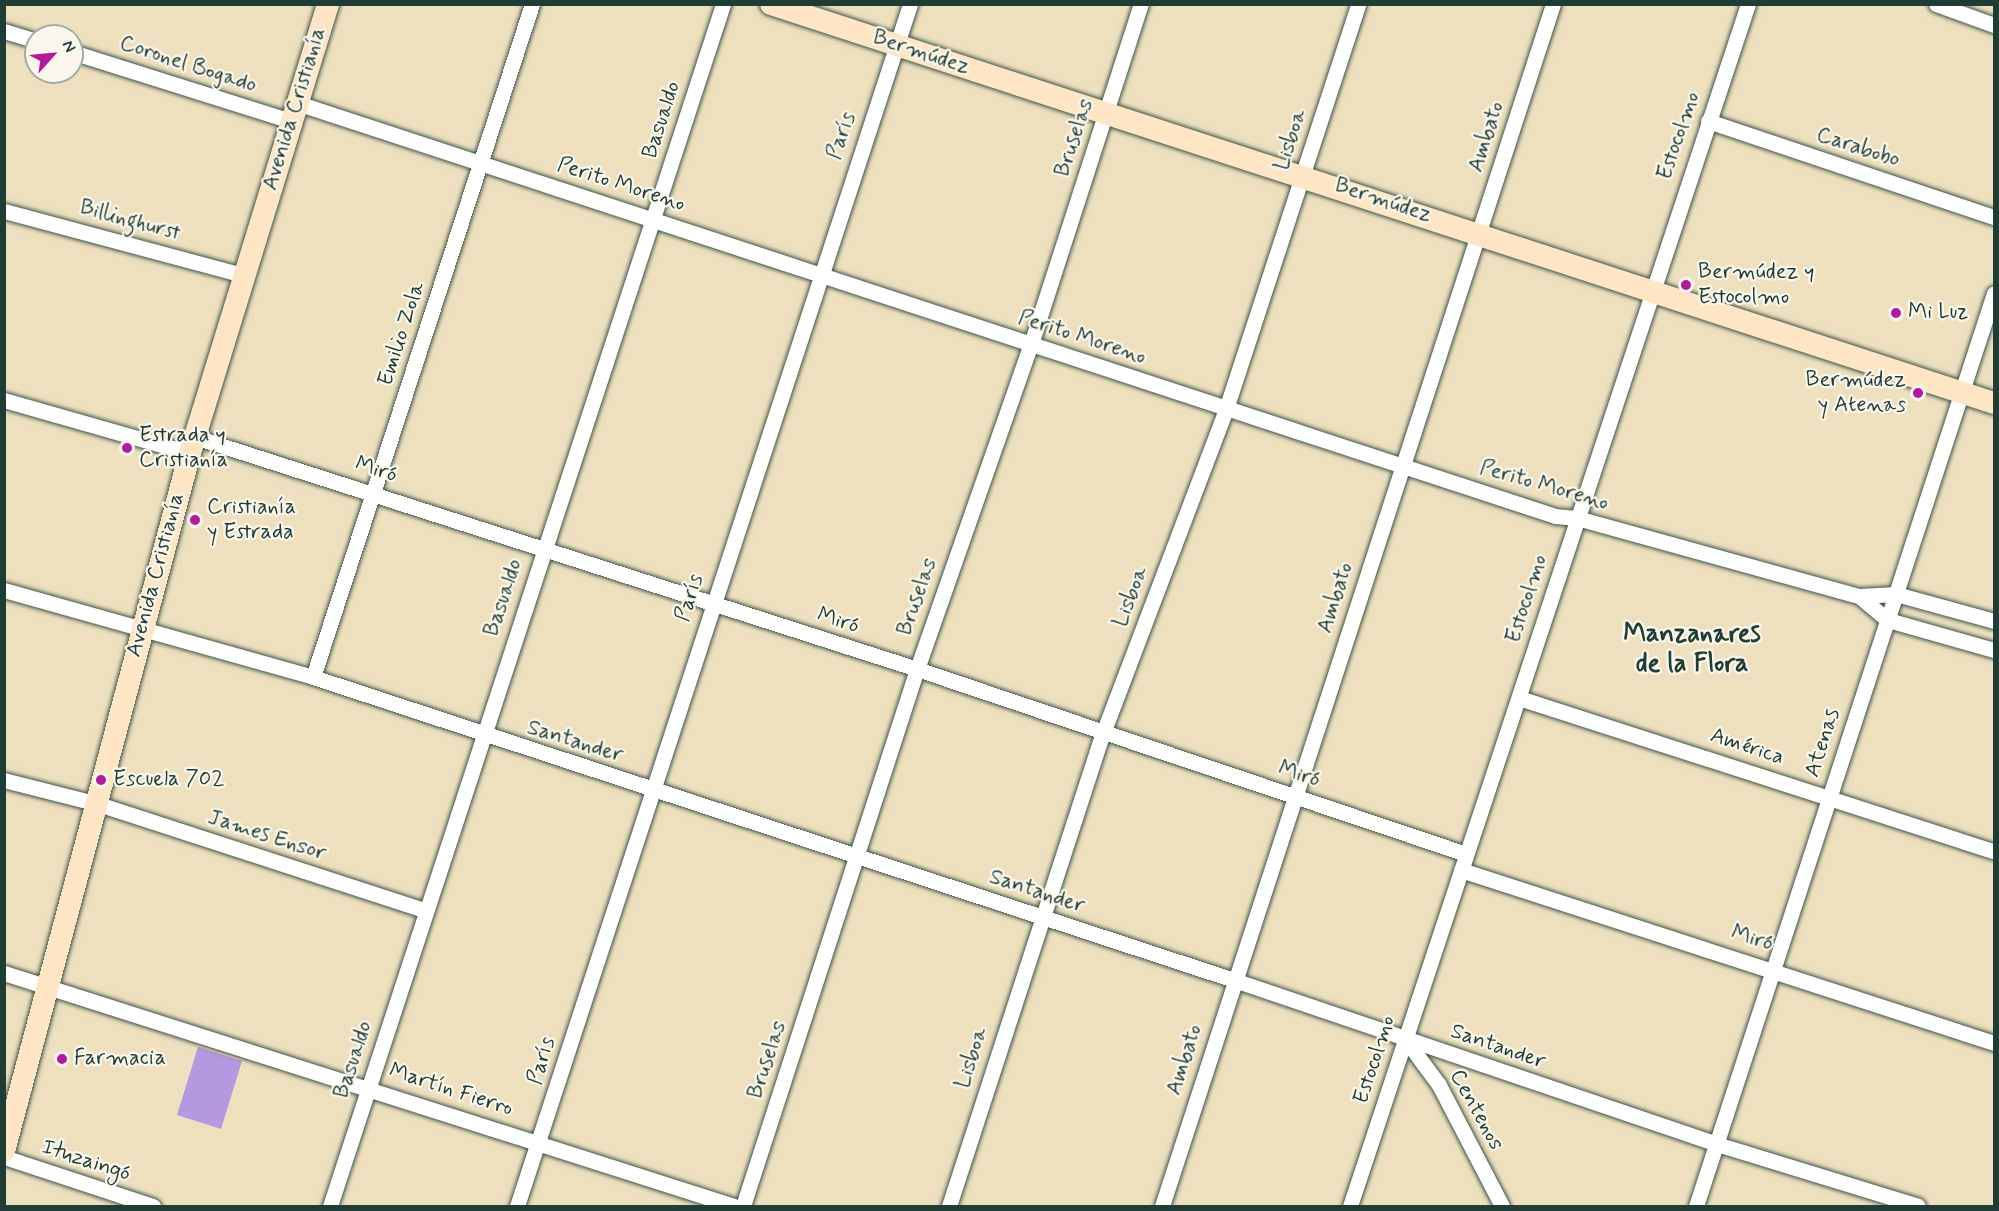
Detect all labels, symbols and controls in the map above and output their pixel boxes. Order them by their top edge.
north arrow [24,24,84,84]
street label: Avenida Cristianía [258,24,332,194]
street label: Bermúdez [869,25,973,81]
street label: Coronel Bogado [117,31,259,99]
text: N [57,37,80,56]
street label: Basualdo [637,78,687,162]
street label: Estocolmo [1652,89,1706,183]
street label: Bruselas [1050,96,1100,180]
street label: Ambato [1463,98,1511,176]
street label: Lisboa [1269,106,1313,174]
street label: París [822,109,862,163]
street label: Carabobo [1813,122,1903,174]
street label: Perito Moreno [554,152,688,218]
street label: Bermúdez [1331,173,1435,229]
street label: Billinghurst [77,195,183,247]
place label: Bermúdez y Estocolmo [1698,259,1815,310]
marker: Bermúdez y Estocolmo [1679,278,1693,292]
street label: Emilio Zola [373,280,431,388]
place label: Mi Luz [1908,300,1973,326]
street label: Perito Moreno [1015,305,1149,371]
marker: Mi Luz [1889,306,1903,320]
place label: Bermúdez y Atenas [1806,367,1906,418]
marker: Bermúdez y Atenas [1911,386,1925,400]
place label: Estrada y Cristianía [139,422,228,474]
marker: Estrada y Cristianía [120,441,134,455]
street label: Miró [352,451,400,489]
street label: Perito Moreno [1477,455,1611,517]
street label: Avenida Cristianía [121,490,191,660]
place label: Cristianía y Estrada [207,494,296,546]
marker: Cristianía y Estrada [188,513,202,527]
street label: Estocolmo [1500,552,1554,646]
street label: Bruselas [892,555,944,639]
street label: Basualdo [479,556,529,640]
street label: Ambato [1312,559,1360,637]
street label: Lisboa [1108,563,1154,631]
street label: París [670,571,710,625]
street label: Miró [814,602,862,640]
district label: Manzanares de la Flora [1623,619,1761,680]
street label: Atenas [1799,705,1847,781]
street label: Santander [524,715,626,769]
street label: América [1707,723,1787,771]
street label: Miró [1274,756,1324,794]
place label: Escuela 702 [113,767,224,793]
marker: Escuela 702 [94,773,108,787]
street label: James Ensor [205,805,329,867]
street label: Santander [986,864,1088,920]
street label: Miró [1728,920,1776,958]
street label: Estocolmo [1348,1013,1402,1107]
street label: Basualdo [329,1018,379,1102]
street label: Bruselas [743,1018,793,1102]
street label: Santander [1447,1018,1549,1076]
street label: Ambato [1161,1021,1209,1099]
street label: Lisboa [950,1024,994,1092]
street label: París [522,1034,562,1088]
place label: Farmacia [74,1046,166,1072]
marker: Farmacia [55,1052,69,1066]
street label: Martín Fierro [387,1058,515,1122]
street label: Centenos [1443,1065,1509,1155]
street label: Ituzaingó [38,1134,134,1188]

